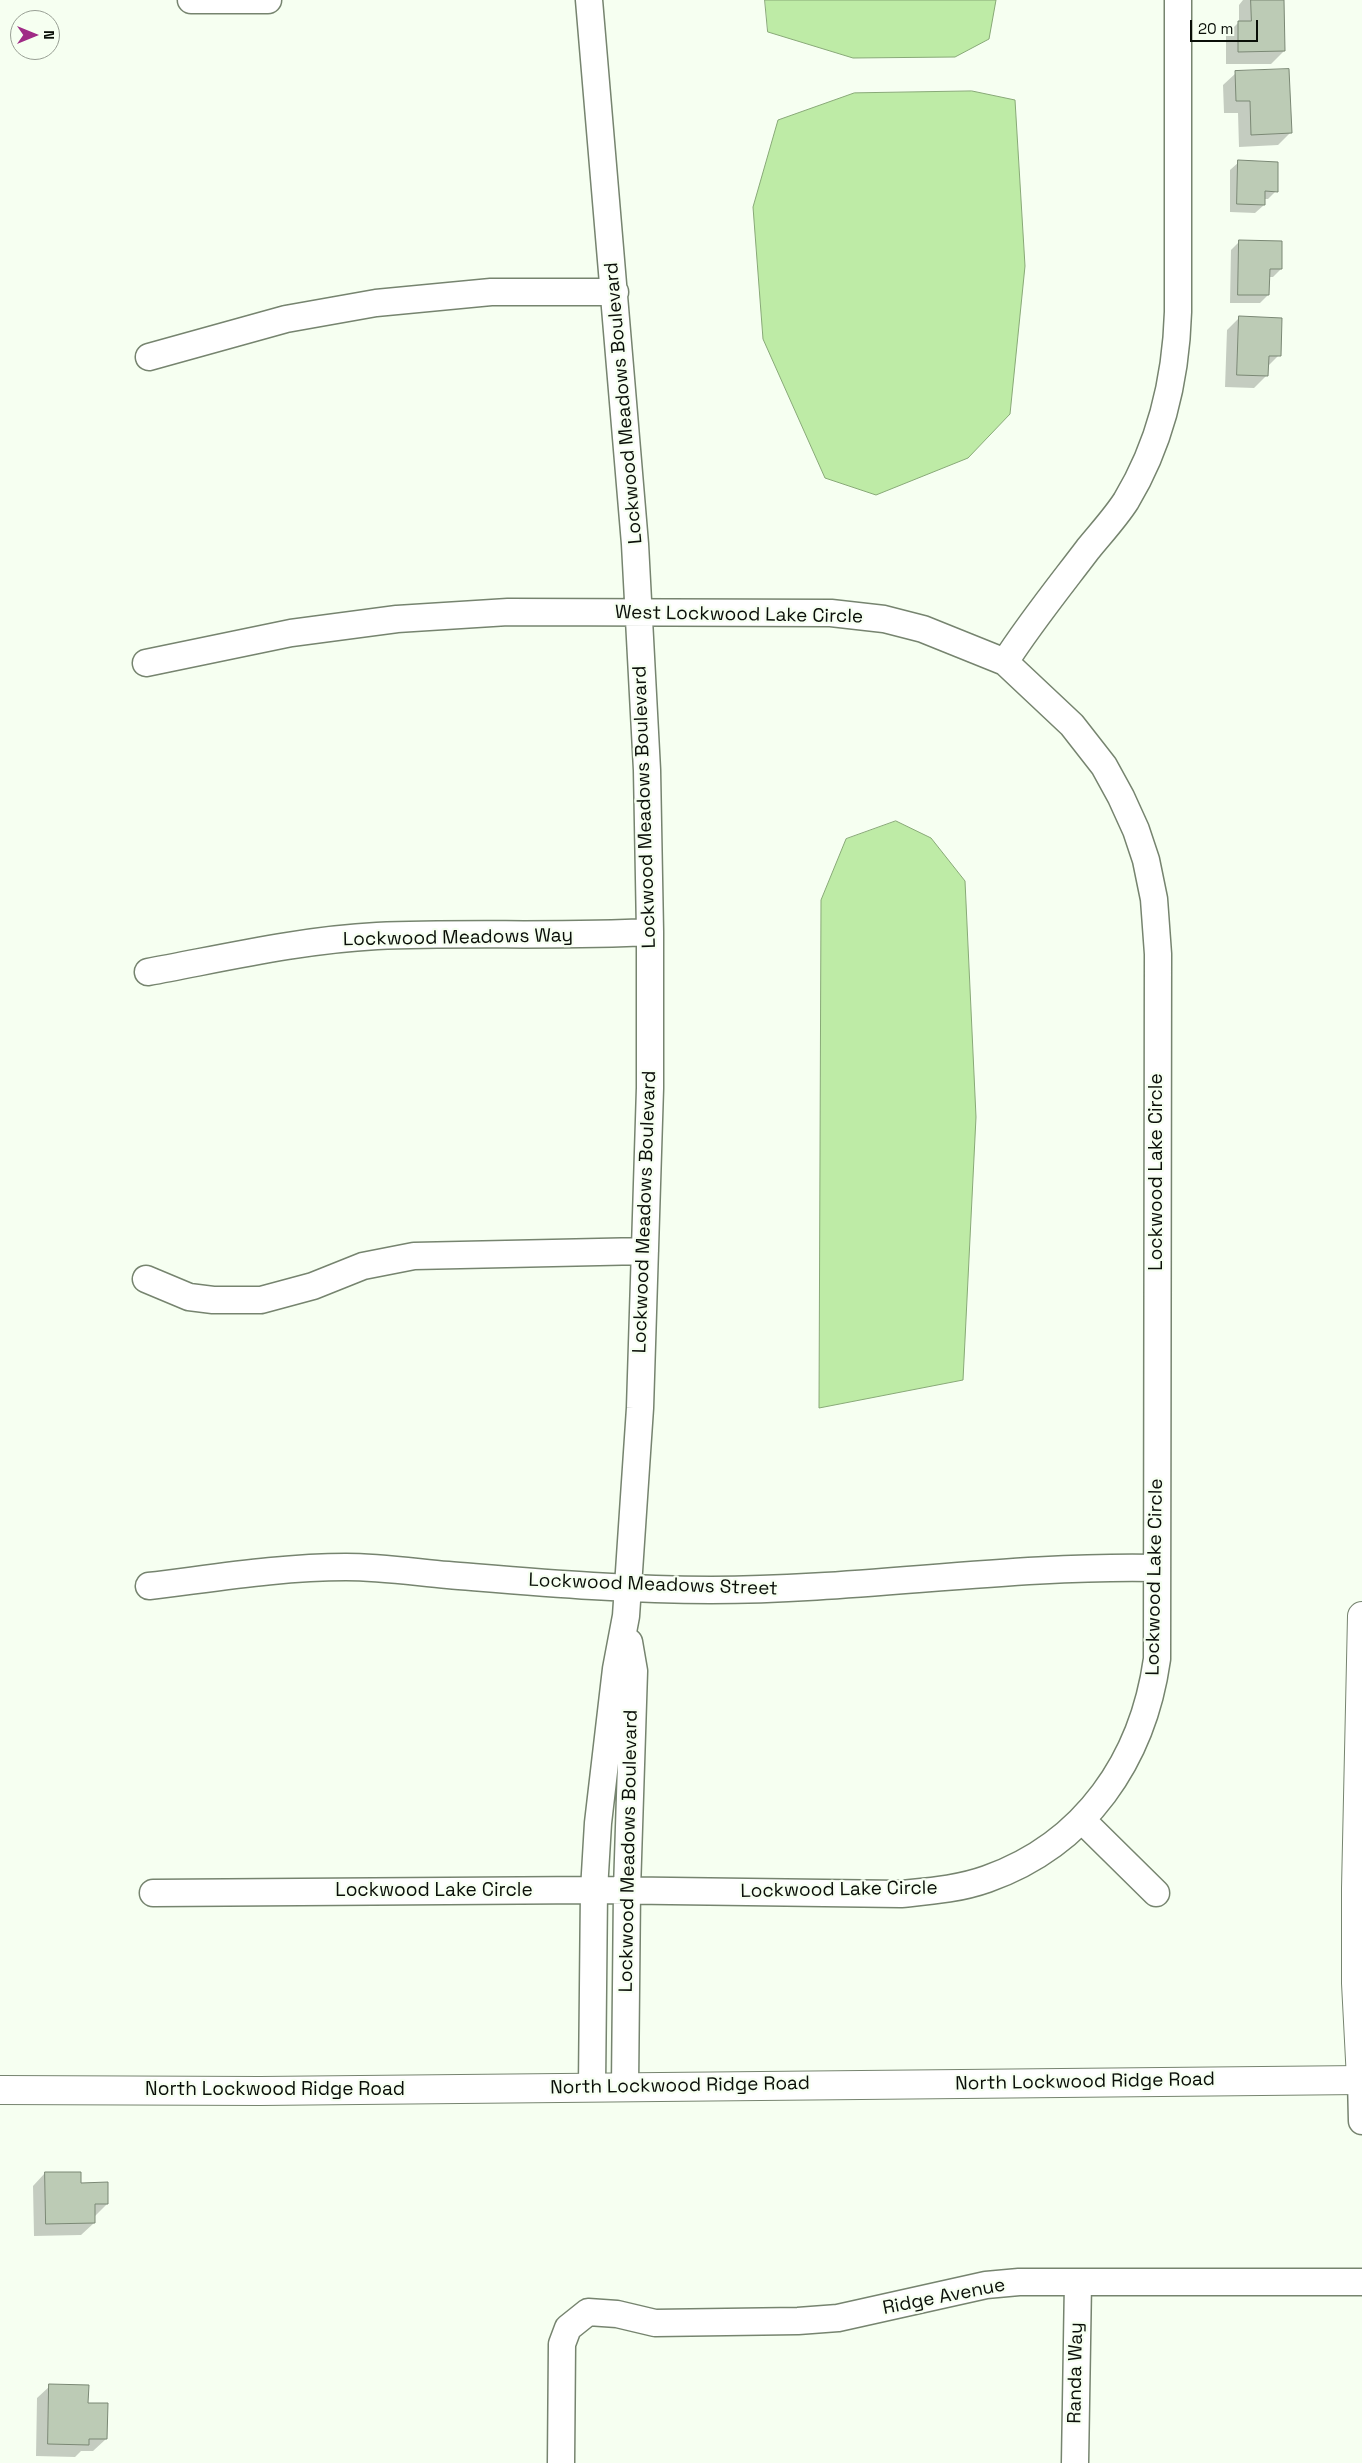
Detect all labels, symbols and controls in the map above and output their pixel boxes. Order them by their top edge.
north arrow [10,10,60,60]
scale bar [1192,10,1260,42]
text: 20 m [1198,19,1233,38]
text: N [40,30,58,40]
street label: Lockwood Meadows Boulevard [600,261,648,545]
street label: West Lockwood Lake Circle [615,601,863,629]
street label: Lockwood Meadows Boulevard [629,665,661,949]
street label: Lockwood Meadows Way [343,925,573,951]
street label: Lockwood Meadows Boulevard [629,1070,661,1354]
street label: Lockwood Lake Circle [1146,1073,1168,1271]
street label: Lockwood Lake Circle [1142,1478,1168,1676]
street label: Lockwood Meadows Street [528,1569,778,1601]
street label: Lockwood Meadows Boulevard [615,1709,643,1993]
street label: Lockwood Lake Circle [740,1877,938,1903]
street label: Lockwood Lake Circle [335,1880,533,1902]
street label: North Lockwood Ridge Road [955,2068,1215,2096]
street label: North Lockwood Ridge Road [550,2072,810,2100]
street label: North Lockwood Ridge Road [145,2079,405,2101]
street label: Ridge Avenue [881,2274,1007,2320]
street label: Randa Way [1064,2322,1088,2424]

